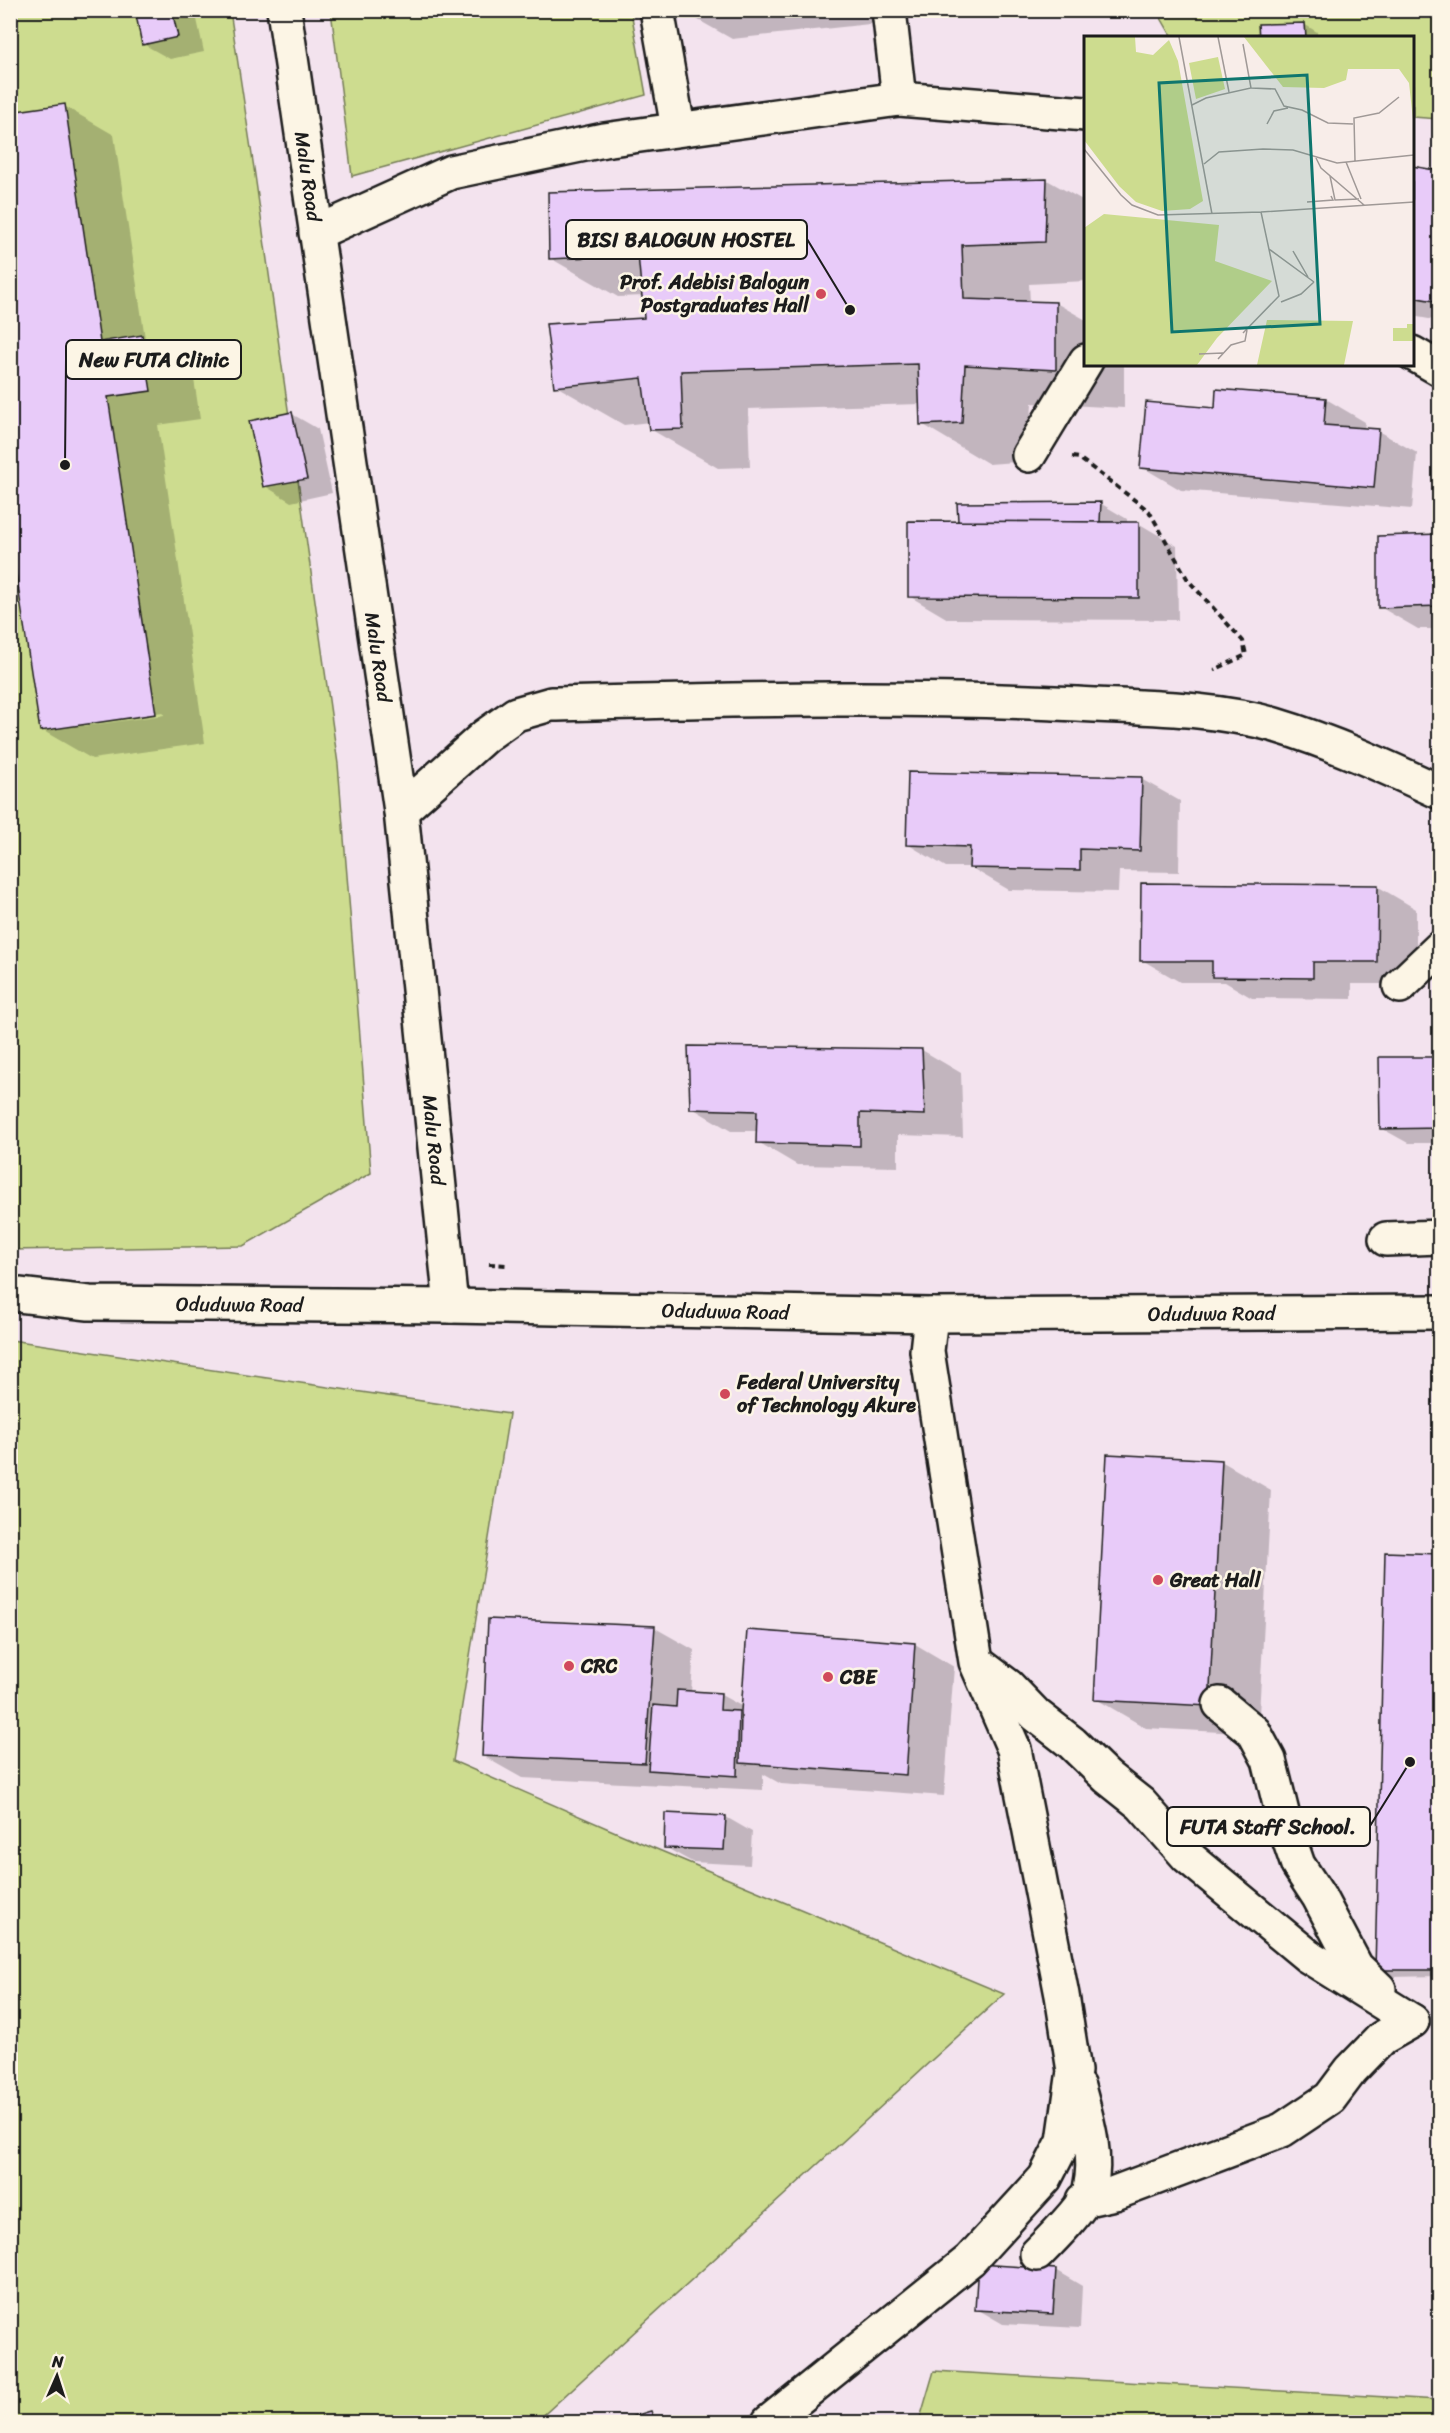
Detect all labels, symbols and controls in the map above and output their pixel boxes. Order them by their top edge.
inset map [1084,36,1414,366]
street label: Malu Road [284,129,332,225]
callout: BISI BALOGUN HOSTEL [566,220,807,259]
text: BISI BALOGUN HOSTEL [577,221,796,259]
place label: Prof. Adebisi Balogun Postgraduates Hall [620,265,810,323]
marker: Prof. Adebisi Balogun Postgraduates Hall [814,287,828,301]
callout: New FUTA Clinic [66,340,241,379]
text: New FUTA Clinic [78,341,230,379]
street label: Malu Road [355,610,403,706]
street label: Malu Road [412,1093,456,1188]
street label: Oduduwa Road [176,1286,305,1322]
street label: Oduduwa Road [661,1292,791,1330]
street label: Oduduwa Road [1148,1295,1277,1331]
place label: Federal University of Technology Akure [736,1365,916,1423]
marker: Federal University of Technology Akure [718,1387,732,1401]
place label: Great Hall [1169,1563,1262,1598]
marker: Great Hall [1151,1573,1165,1587]
place label: CRC [580,1649,618,1684]
marker: CRC [562,1659,576,1673]
place label: CBE [839,1660,878,1695]
marker: CBE [821,1670,835,1684]
callout: FUTA Staff School. [1167,1807,1370,1846]
text: FUTA Staff School. [1179,1808,1356,1846]
north arrow [27,2346,87,2406]
text: N [50,2347,65,2376]

